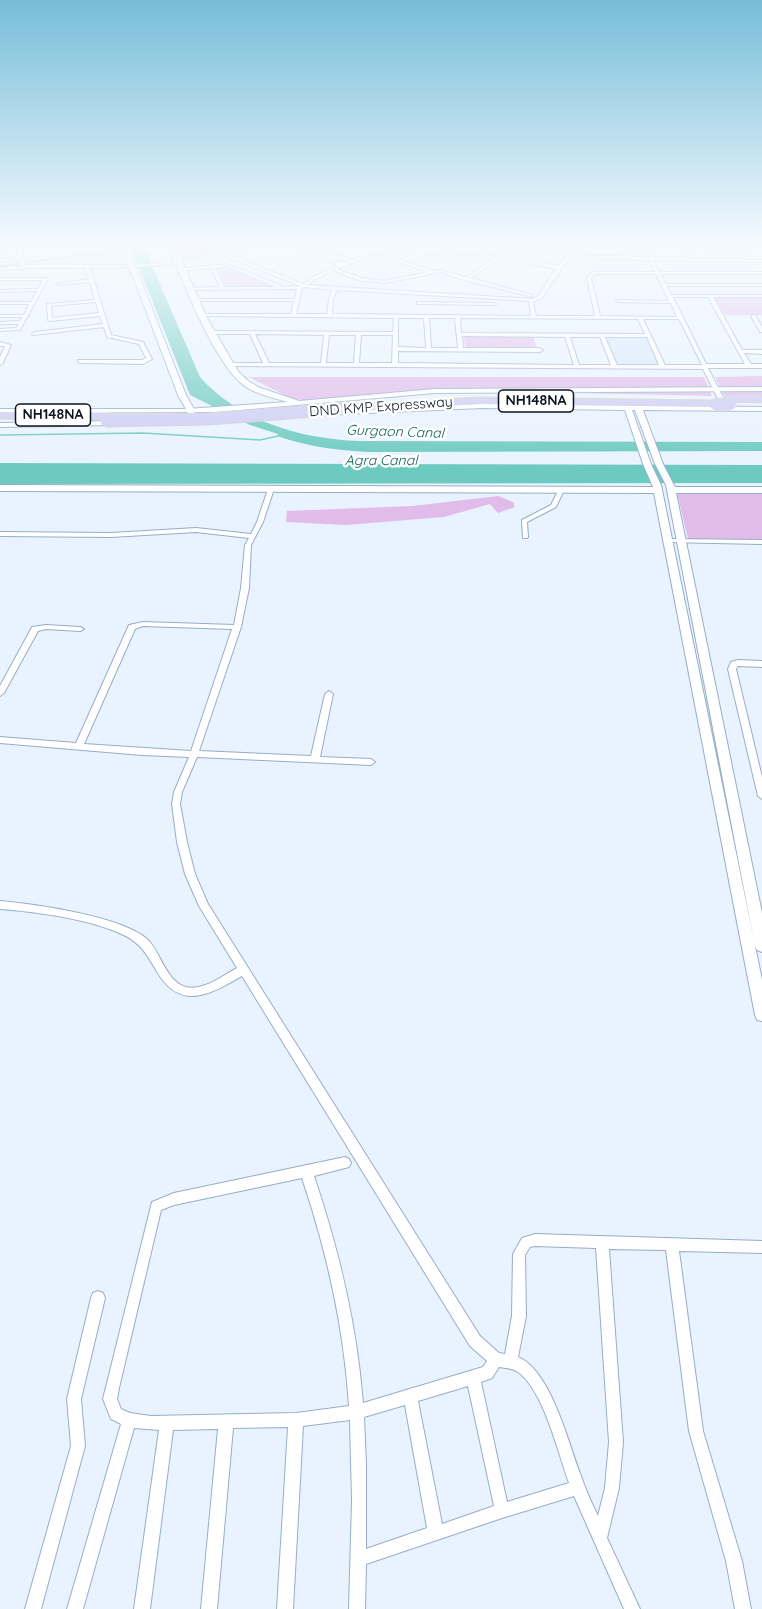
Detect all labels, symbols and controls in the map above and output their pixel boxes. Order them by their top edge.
road number: NH148NA [498,390,574,412]
street label: DND KMP Expressway [309,394,453,420]
road number: NH148NA [16,404,90,426]
water label: Gurgaon Canal [346,422,444,442]
water label: Agra Canal [345,453,417,469]

